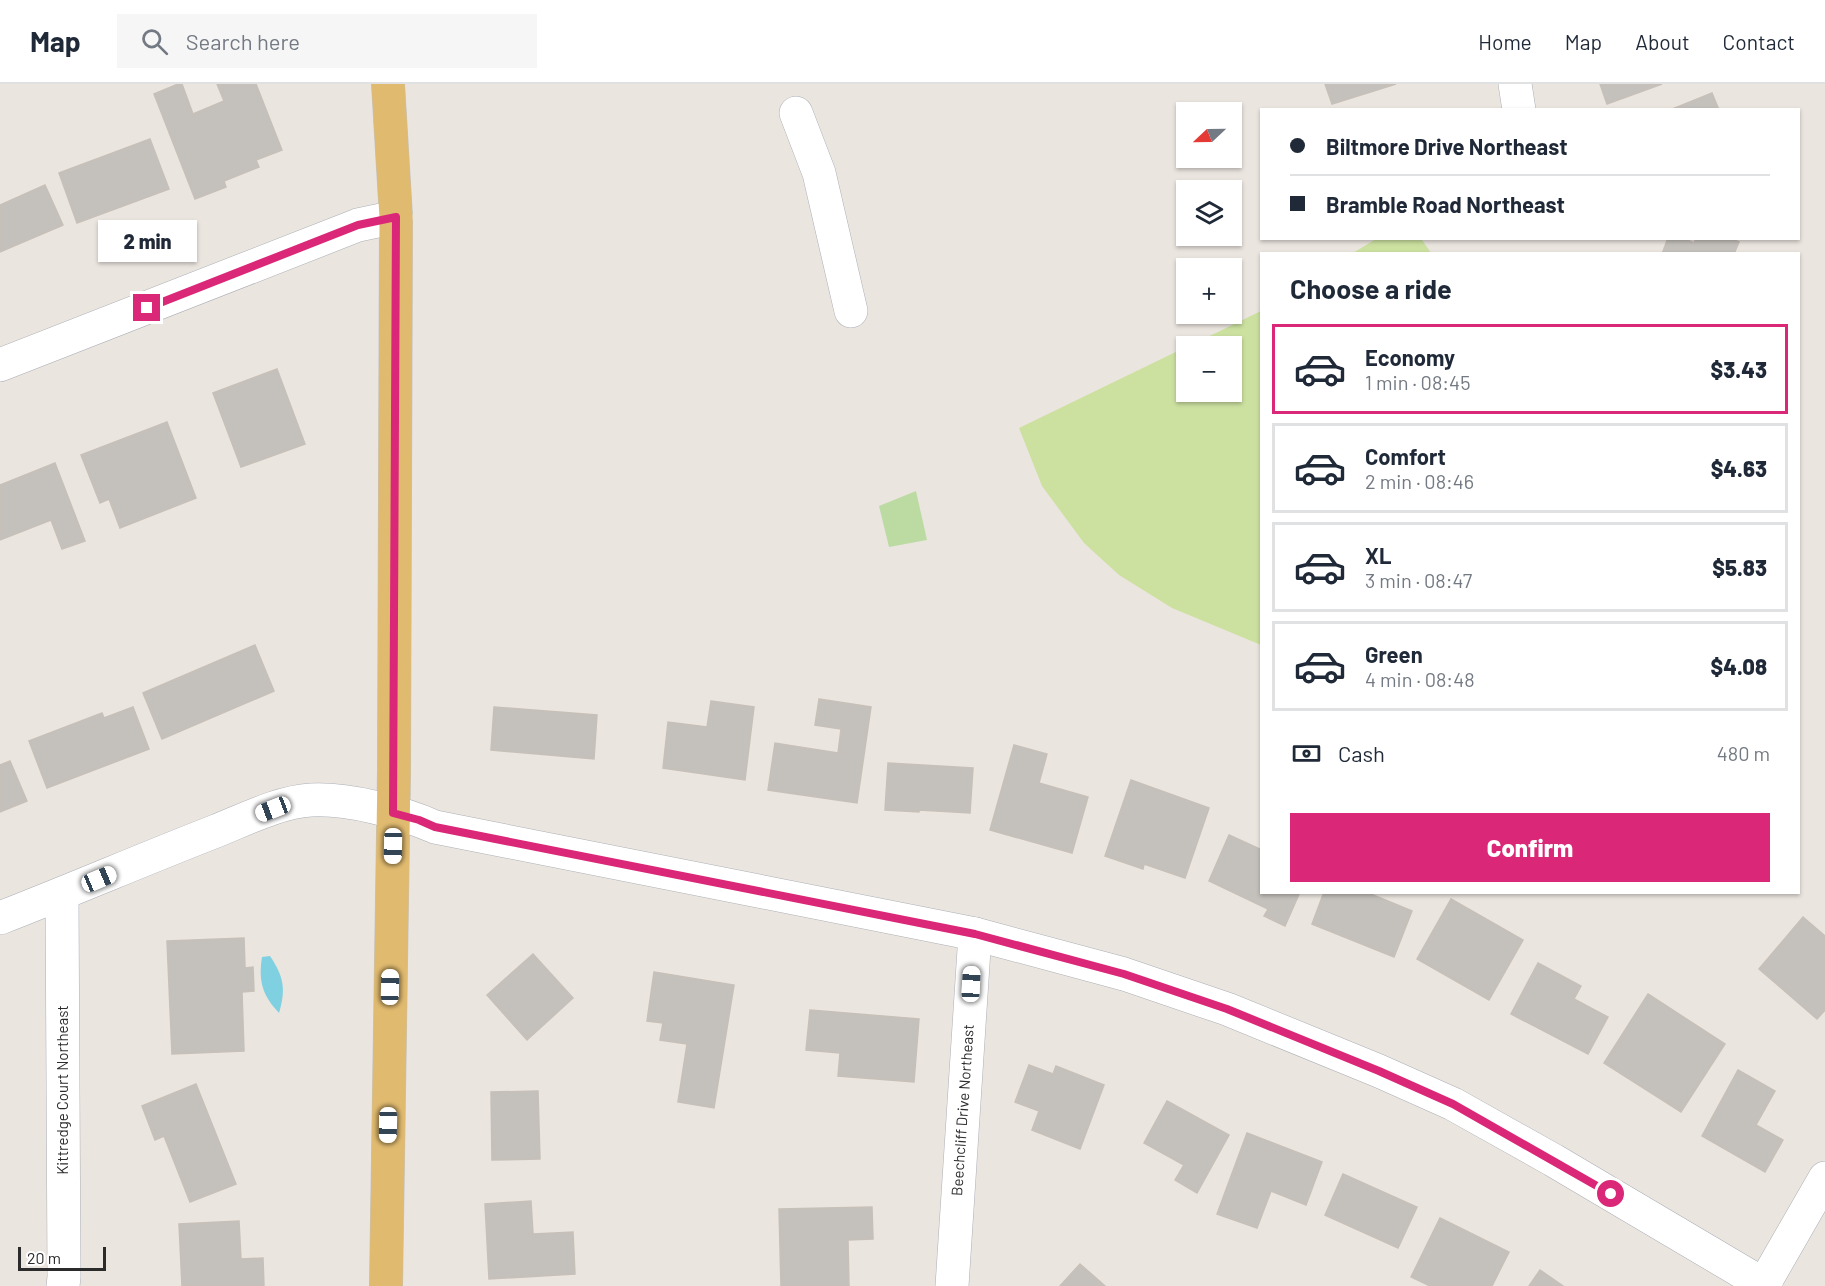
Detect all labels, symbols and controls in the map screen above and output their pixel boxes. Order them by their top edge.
search box [117,14,537,68]
text: Map [30,24,81,58]
icon: search [138,25,171,58]
text: Search here [186,28,300,54]
text: Home [1478,29,1532,54]
text: Map [1565,29,1602,54]
text: About [1635,29,1690,54]
text: Contact [1723,29,1795,54]
north arrow [1176,102,1242,168]
map controls [1176,102,1242,402]
text: Biltmore Drive Northeast [1326,133,1568,159]
button: layers [1176,180,1242,246]
text: Bramble Road Northeast [1326,191,1565,217]
callout: 2 min [98,221,196,263]
text: 2 min [123,229,172,253]
button: + [1176,258,1242,324]
text: Choose a ride [1290,272,1452,304]
route end [133,294,160,321]
button: − [1176,336,1242,402]
icon: car [1293,342,1347,396]
text: Economy [1365,344,1455,370]
text: $3.43 [1711,356,1767,382]
text: 1 min · 08:45 [1365,370,1470,394]
icon: car [1293,441,1347,495]
text: Comfort [1365,443,1446,469]
text: $4.63 [1711,455,1767,481]
text: 2 min · 08:46 [1365,469,1474,493]
icon: car [1293,540,1347,594]
text: XL [1365,542,1391,568]
text: $5.83 [1712,554,1767,580]
text: 3 min · 08:47 [1365,568,1472,592]
icon: car [1293,639,1347,693]
text: Green [1365,641,1423,667]
text: $4.08 [1711,653,1767,679]
text: 4 min · 08:48 [1365,667,1475,691]
icon: cash [1290,737,1323,770]
text: Cash [1338,740,1385,766]
text: 480 m [1717,741,1770,765]
car [253,794,293,824]
button: Confirm [1290,813,1770,882]
car [384,828,402,864]
car [79,864,119,894]
car [961,966,981,1002]
car [381,969,399,1005]
street label: Kittredge Court Northeast [53,1005,71,1175]
street label: Beechcliff Drive Northeast [947,1023,977,1196]
car [379,1107,397,1143]
route start [1597,1180,1624,1207]
scale bar [18,1244,106,1272]
text: 20 m [27,1248,61,1267]

